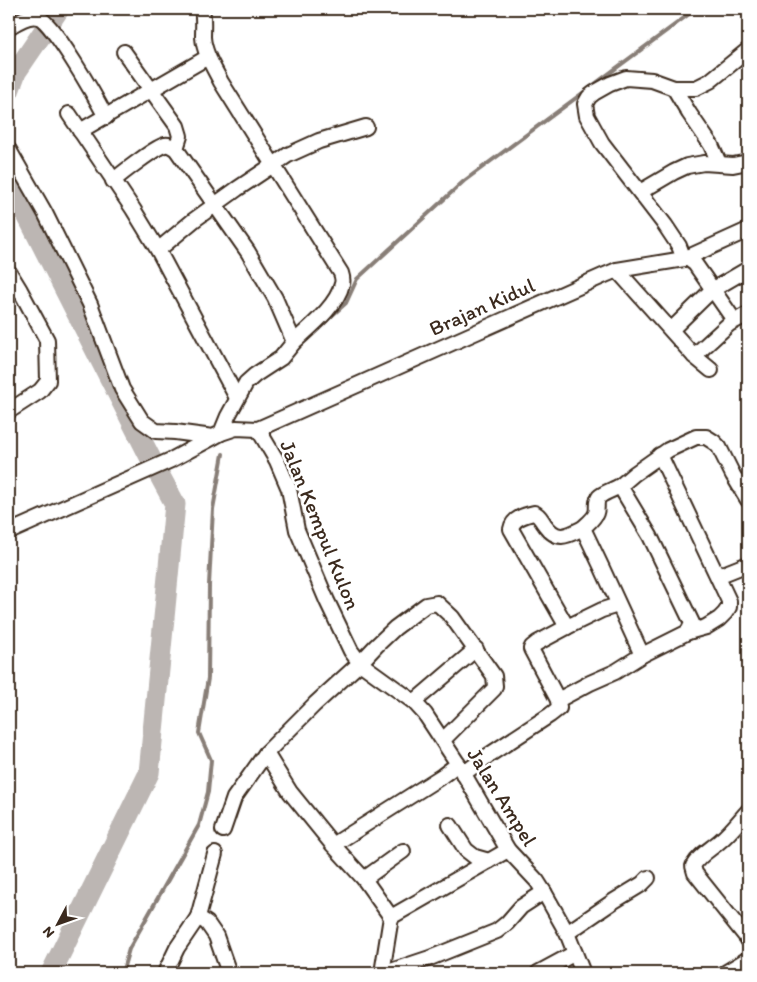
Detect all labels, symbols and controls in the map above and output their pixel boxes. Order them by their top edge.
street label: Brajan Kidul [425,272,538,341]
street label: Jalan Kempul Kulon [275,436,366,613]
street label: Jalan Ampel [462,743,543,851]
north arrow [32,900,82,950]
text: N [39,923,58,941]

